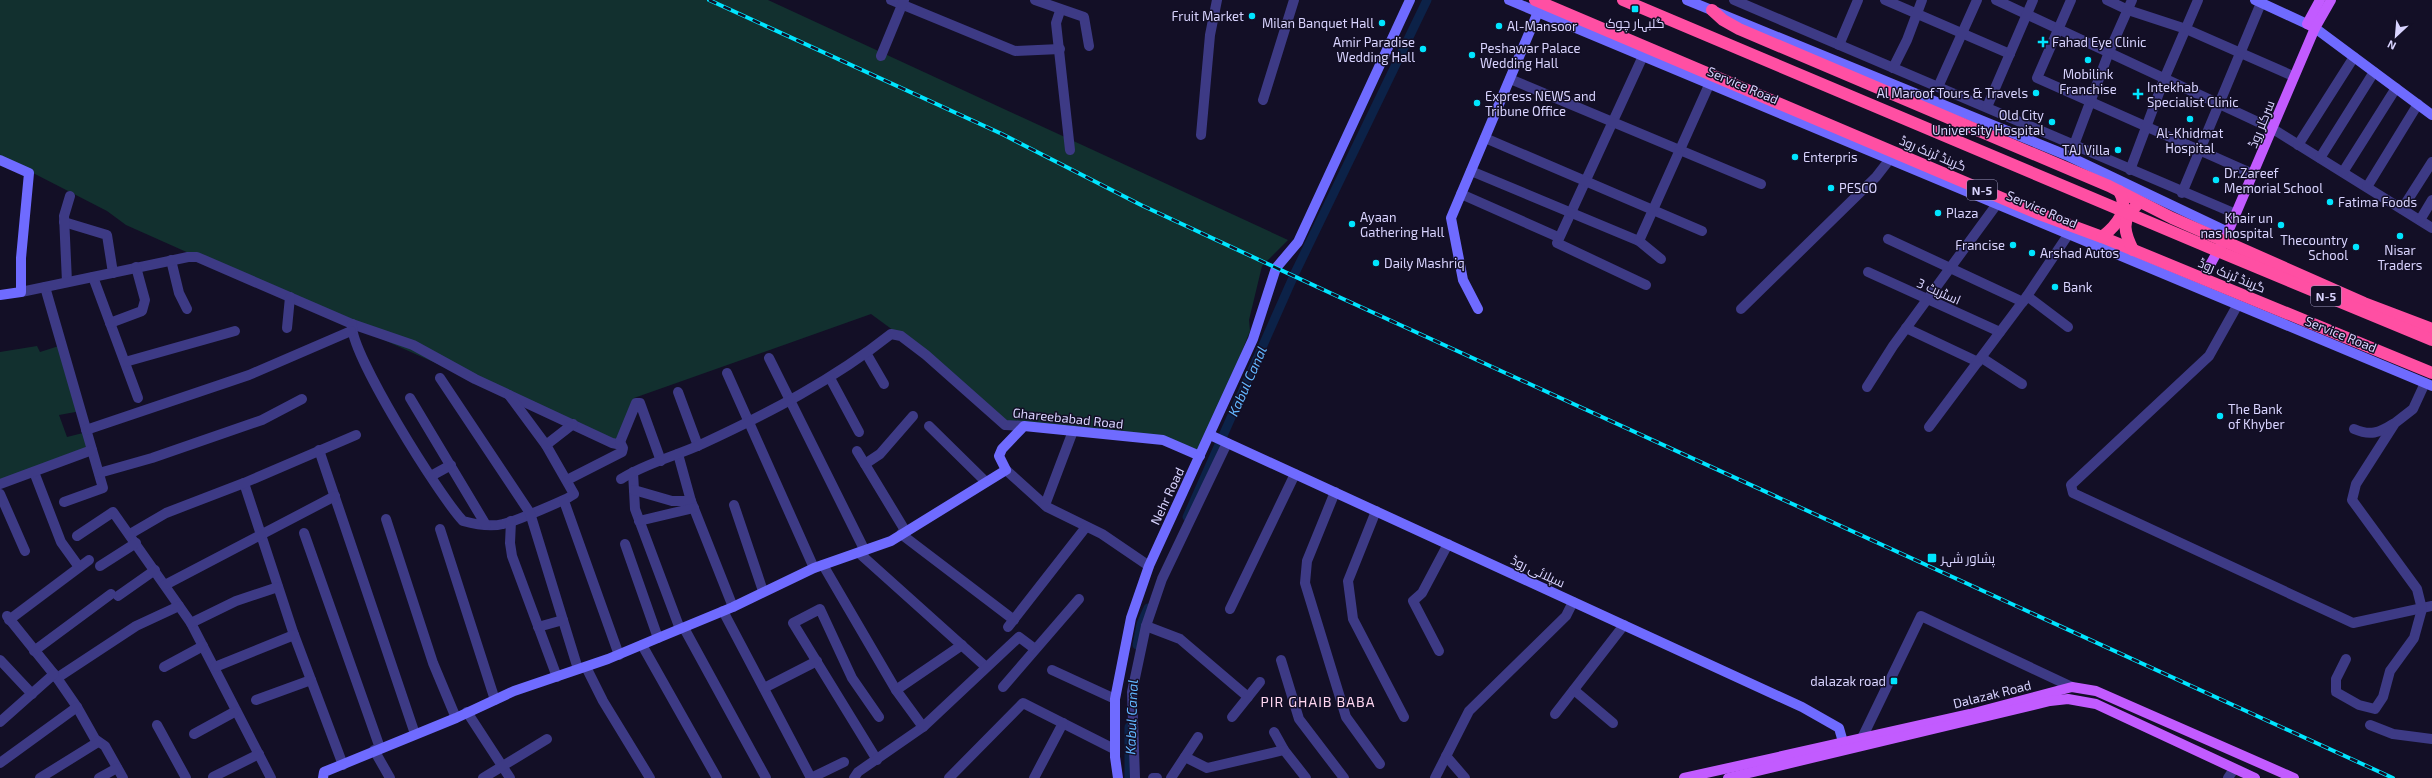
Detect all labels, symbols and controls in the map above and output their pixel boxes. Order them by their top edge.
marker: گلبہار چوک [1630,4,1640,14]
place label: Fruit Market [1171,8,1244,24]
marker: Fruit Market [1247,11,1257,21]
place label: Milan Banquet Hall [1262,15,1374,31]
place label: گلبہار چوک [1605,15,1665,33]
north arrow [2376,16,2416,56]
marker: Milan Banquet Hall [1377,18,1387,28]
place label: Al-Mansoor [1507,18,1577,34]
marker: Al-Mansoor [1494,21,1504,31]
place label: Amir Paradise Wedding Hall [1333,34,1415,65]
place label: Fahad Eye Clinic [2052,34,2146,50]
marker: Fahad Eye Clinic [2037,36,2049,48]
text: N [2385,38,2398,53]
place label: Peshawar Palace Wedding Hall [1480,40,1581,71]
marker: Amir Paradise Wedding Hall [1418,44,1428,54]
marker: Peshawar Palace Wedding Hall [1467,50,1477,60]
marker: Mobilink Franchise [2083,55,2093,65]
street label: Service Road [1705,63,1781,107]
place label: Mobilink Franchise [2059,66,2117,97]
place label: Intekhab Specialist Clinic [2147,79,2239,110]
place label: Al Maroof Tours & Travels [1877,85,2028,101]
place label: Express NEWS and Tribune Office [1485,88,1596,119]
marker: Al Maroof Tours & Travels [2031,88,2041,98]
marker: Intekhab Specialist Clinic [2132,88,2144,100]
marker: Express NEWS and Tribune Office [1472,98,1482,108]
street label: سرکلر روڈ [2244,98,2278,150]
place label: Old City University Hospital [1932,107,2044,138]
marker: Al-Khidmat Hospital [2185,114,2195,124]
marker: Old City University Hospital [2047,117,2057,127]
place label: Al-Khidmat Hospital [2157,125,2224,156]
street label: گرینڈ ٹرنک روڈ [1897,132,1969,174]
place label: TAJ Villa [2062,142,2110,158]
marker: TAJ Villa [2113,145,2123,155]
place label: Enterpris [1803,149,1858,165]
marker: Enterpris [1790,152,1800,162]
place label: Dr.Zareef Memorial School [2224,165,2323,196]
marker: Dr.Zareef Memorial School [2211,175,2221,185]
place label: PESCO [1839,180,1877,196]
road number: N-5 [1967,180,1997,200]
marker: PESCO [1826,183,1836,193]
street label: Service Road [2004,187,2080,231]
place label: Fatima Foods [2338,194,2417,210]
marker: Fatima Foods [2325,197,2335,207]
place label: Plaza [1946,205,1978,221]
marker: Plaza [1933,208,1943,218]
place label: Ayaan Gathering Hall [1360,209,1445,240]
place label: Khair un nas hospital [2201,210,2273,241]
marker: Ayaan Gathering Hall [1347,219,1357,229]
marker: Khair un nas hospital [2276,220,2286,230]
marker: Nisar Traders [2395,231,2405,241]
place label: Thecountry School [2280,232,2348,263]
place label: Francise [1955,237,2005,253]
marker: Francise [2008,240,2018,250]
marker: Thecountry School [2351,242,2361,252]
place label: Nisar Traders [2378,242,2422,273]
place label: Arshad Autos [2040,245,2119,261]
marker: Arshad Autos [2027,248,2037,258]
street label: گرینڈ ٹرنک روڈ [2196,254,2268,296]
place label: Daily Mashriq [1384,255,1465,271]
marker: Daily Mashriq [1371,258,1381,268]
street label: اسٹریٹ 3 [1915,274,1963,308]
place label: Bank [2063,279,2093,295]
marker: Bank [2050,282,2060,292]
road number: N-5 [2311,286,2341,306]
street label: Service Road [2303,312,2379,356]
water label: Kabul Canal [1224,343,1270,419]
place label: The Bank of Khyber [2228,401,2285,432]
street label: Ghareebabad Road [1012,404,1124,432]
marker: The Bank of Khyber [2215,411,2225,421]
street label: Nehr Road [1147,465,1187,527]
place label: پشاور شہر [1940,550,1996,568]
street label: سپلائی روڈ [1508,552,1568,591]
marker: پشاور شہر [1926,552,1938,564]
place label: dalazak road [1810,673,1886,689]
marker: dalazak road [1889,676,1899,686]
street label: Dalazak Road [1951,677,2033,711]
water label: Kabul Canal [1121,679,1141,755]
district label: PIR GHAIB BABA [1261,693,1375,710]

